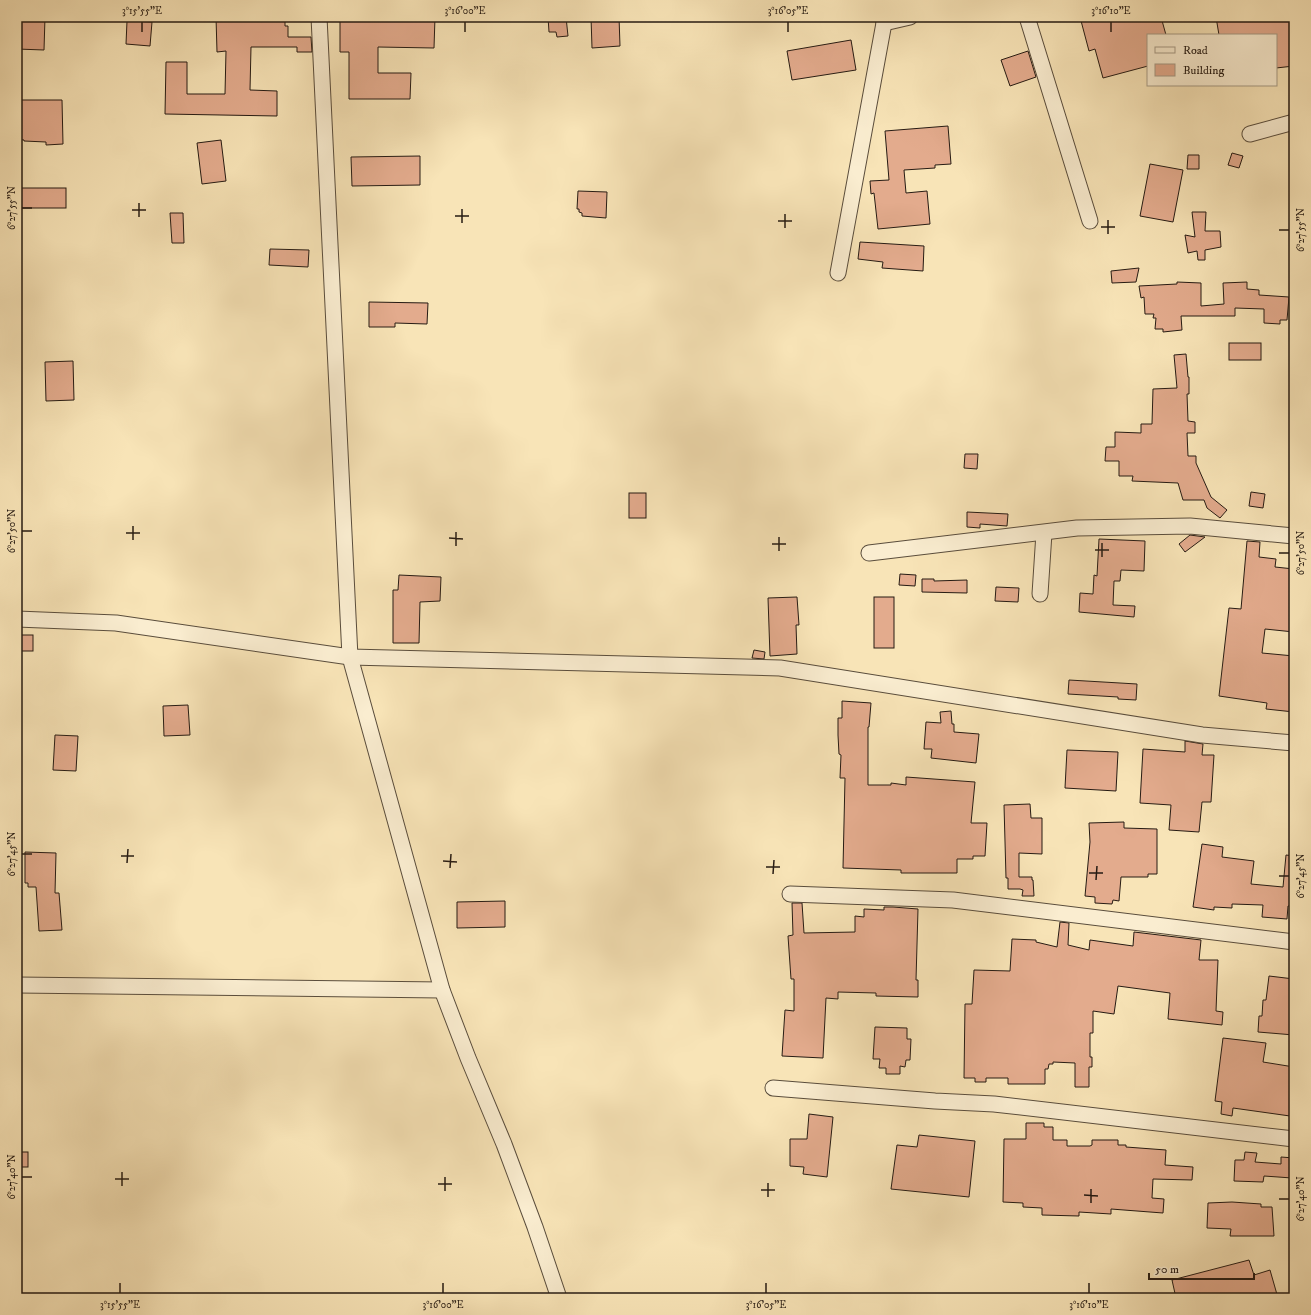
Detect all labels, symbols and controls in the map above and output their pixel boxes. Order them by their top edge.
text: 3°15'55"E [122,5,162,17]
text: 3°16'00"E [444,5,486,17]
text: 3°16'05"E [768,5,808,17]
text: 3°16'10"E [1091,5,1131,17]
legend [1147,34,1277,86]
text: Road [1183,43,1208,58]
text: Building [1183,63,1224,78]
text: 6°27'55"N [6,186,18,230]
text: 6°27'55"N [1295,208,1307,252]
text: 6°27'50"N [6,509,18,553]
text: 6°27'50"N [1295,531,1307,575]
text: 6°27'45"N [6,832,18,876]
text: 6°27'45"N [1295,854,1307,898]
text: 6°27'40"N [6,1154,18,1200]
text: 6°27'40"N [1295,1176,1307,1222]
scale bar [1149,1255,1254,1281]
text: 50 m [1155,1262,1179,1277]
text: 3°15'55"E [100,1299,140,1311]
text: 3°16'00"E [422,1299,464,1311]
text: 3°16'05"E [746,1299,786,1311]
text: 3°16'10"E [1069,1299,1109,1311]

